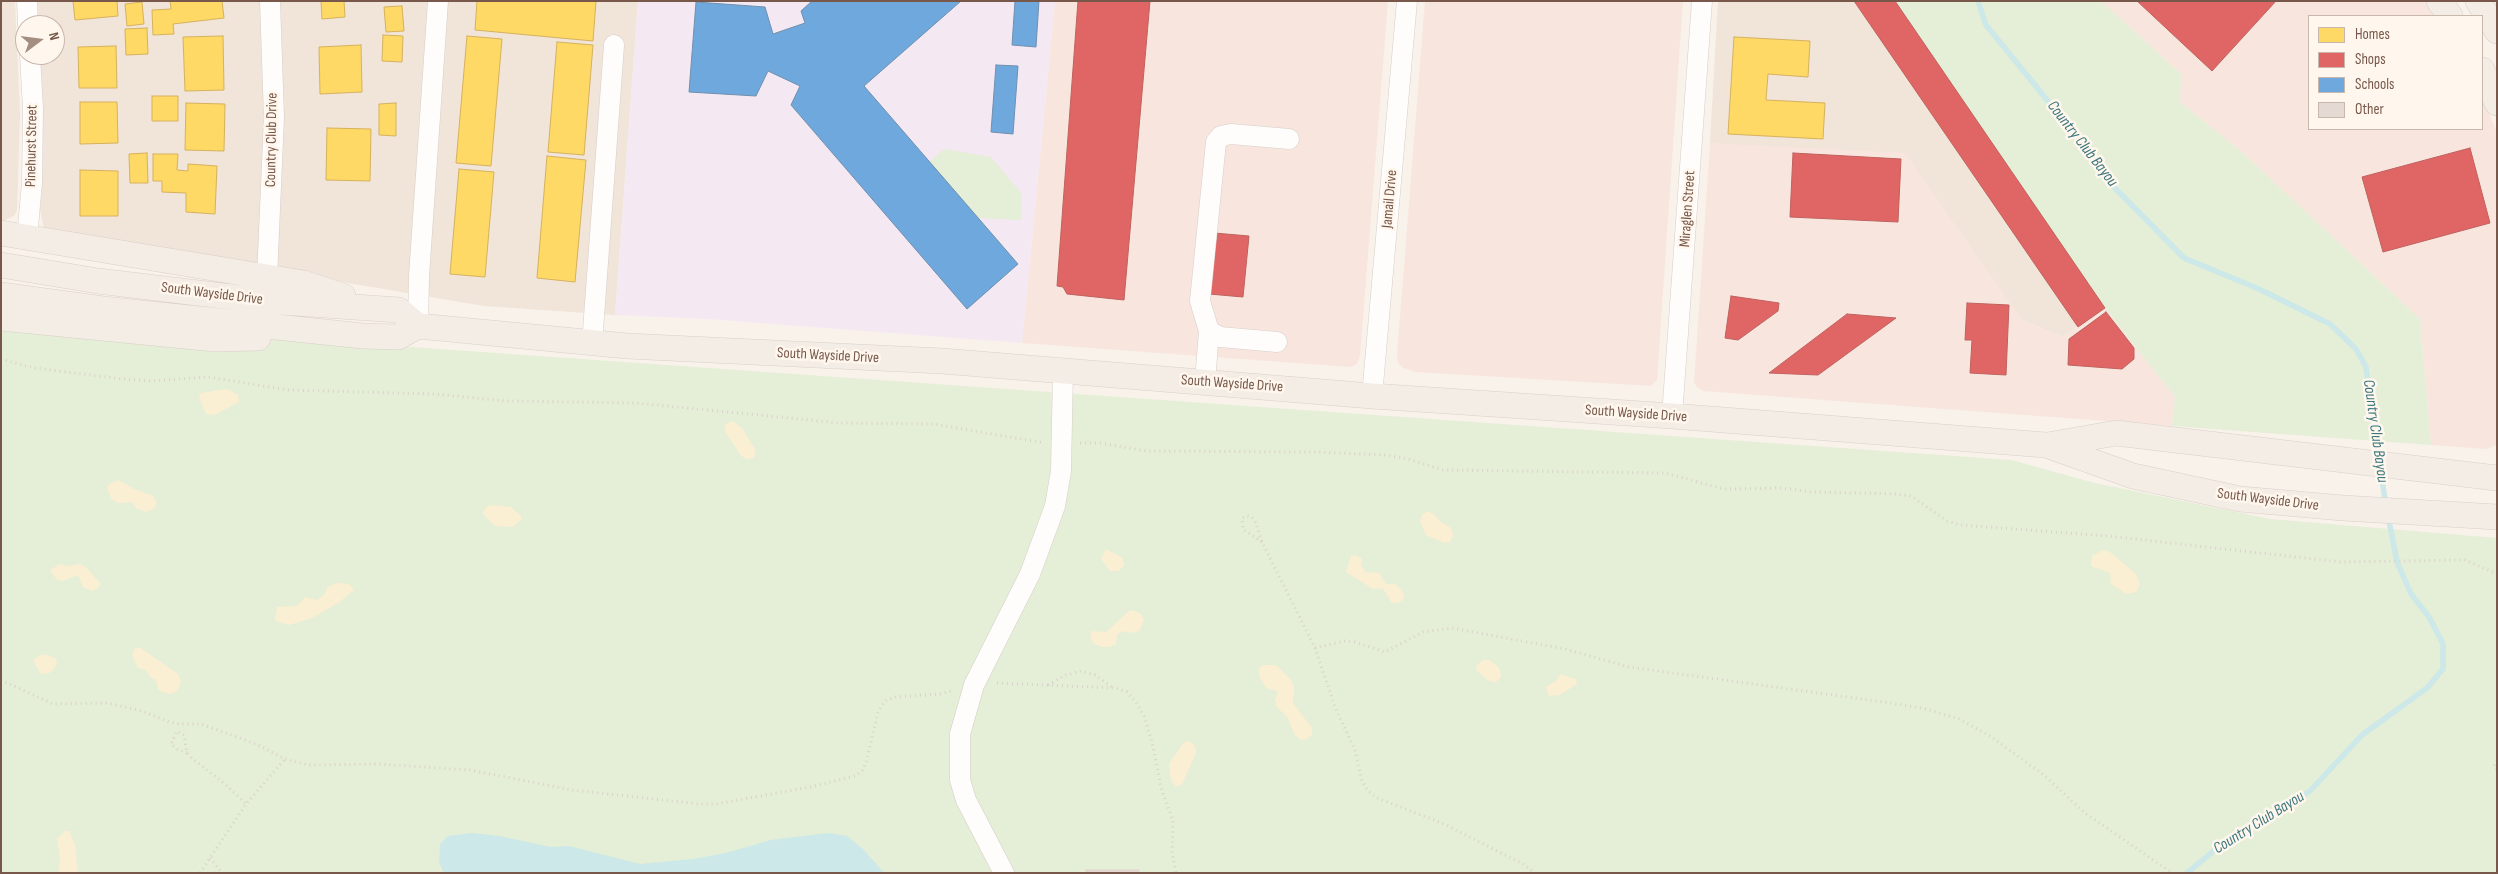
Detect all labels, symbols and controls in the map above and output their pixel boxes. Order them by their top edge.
north arrow [15,15,65,65]
legend [2308,15,2483,130]
text: Homes [2355,25,2390,44]
text: N [45,30,63,42]
text: Shops [2355,50,2386,69]
text: Schools [2355,75,2394,94]
street label: Country Club Drive [262,93,282,187]
water label: Country Club Bayou [2043,97,2121,191]
text: Other [2355,100,2384,119]
street label: Pinehurst Street [22,105,42,187]
street label: Jamail Drive [1378,169,1402,229]
street label: Miraglen Street [1676,170,1700,248]
street label: South Wayside Drive [160,279,264,309]
street label: South Wayside Drive [777,344,879,368]
street label: South Wayside Drive [1180,371,1284,397]
water label: Country Club Bayou [2358,378,2392,484]
street label: South Wayside Drive [1584,401,1688,427]
street label: South Wayside Drive [2216,485,2320,515]
water label: Country Club Bayou [2210,787,2308,859]

